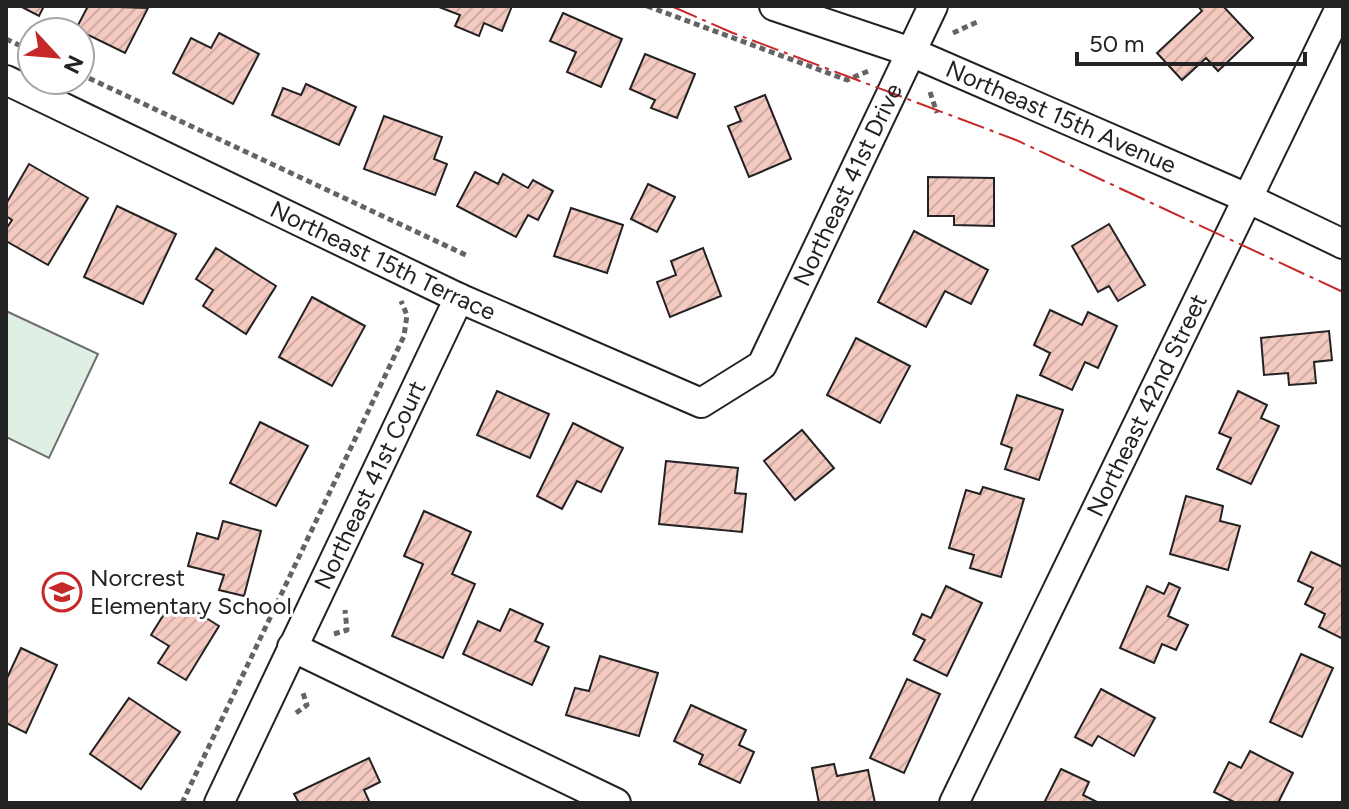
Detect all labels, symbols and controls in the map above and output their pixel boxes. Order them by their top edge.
north arrow [16,16,96,96]
scale bar [1077,16,1305,66]
text: 50 m [1089,29,1145,58]
text: N [58,51,89,78]
street label: Northeast 15th Avenue [942,54,1181,179]
street label: Northeast 41st Drive [787,78,908,291]
street label: Northeast 15th Terrace [266,194,500,326]
street label: Northeast 42nd Street [1080,289,1213,521]
street label: Northeast 41st Court [308,376,432,594]
place label: Norcrest Elementary School [90,563,292,620]
school or university icon: Norcrest Elementary School [41,571,83,613]

